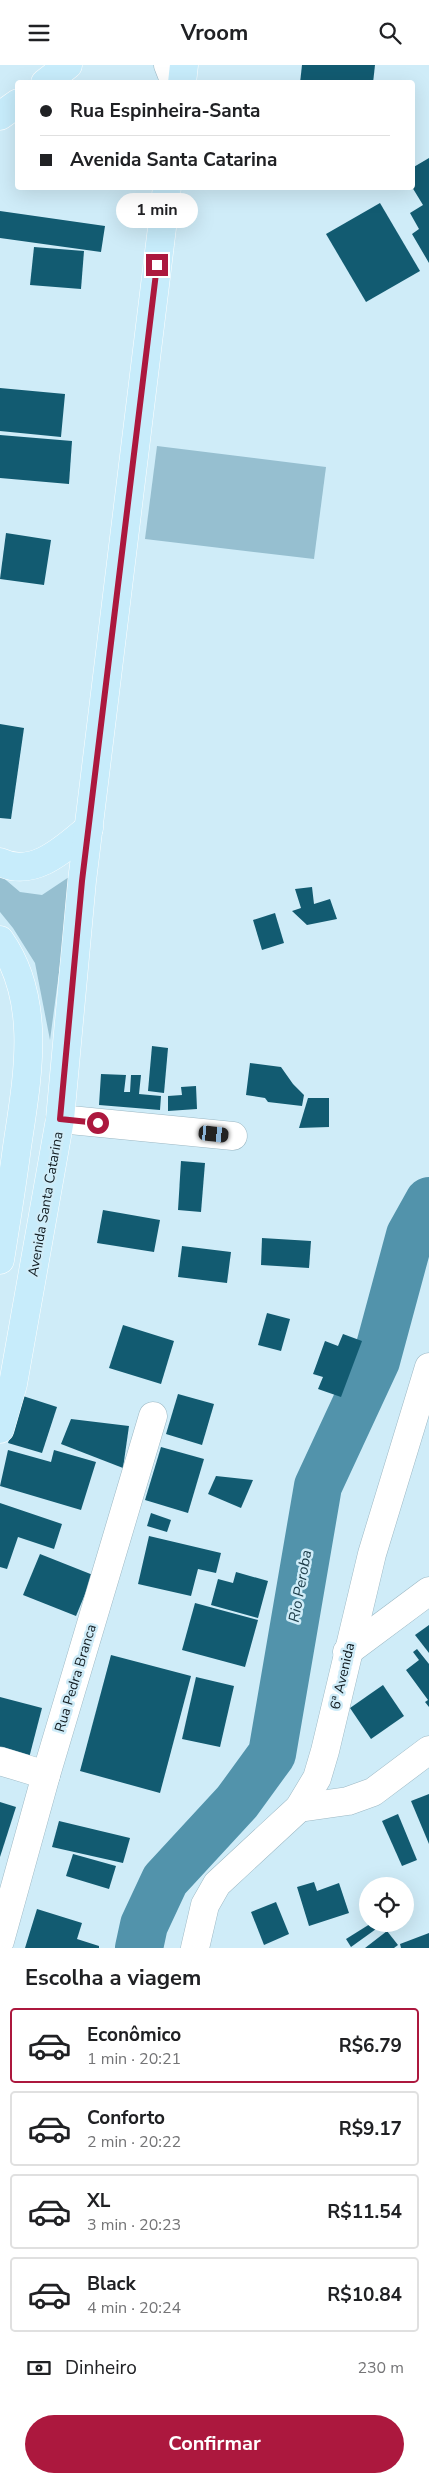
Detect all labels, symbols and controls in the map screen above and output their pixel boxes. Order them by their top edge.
text: Vroom [181,18,248,48]
icon: menu [25,19,53,47]
icon: search [376,19,404,47]
text: Rua Espinheira-Santa [70,98,261,124]
text: Avenida Santa Catarina [70,147,277,173]
callout: 1 min [116,193,198,227]
text: 1 min [136,199,178,221]
route end [146,254,168,276]
route start [87,1112,109,1134]
car [198,1125,229,1143]
street label: Avenida Santa Catarina [23,1130,68,1278]
water label: Rio Peroba [284,1548,316,1624]
street label: Rua Pedra Branca [50,1622,101,1734]
street label: 6ª Avenida [326,1641,359,1711]
map controls [359,1877,414,1932]
button: locate [359,1877,414,1932]
text: Escolha a viagem [25,1963,201,1993]
text: Econômico [87,2022,181,2048]
icon: car [27,2023,72,2068]
text: R$6.79 [339,2033,402,2059]
text: 1 min · 20:21 [87,2048,181,2070]
text: Conforto [87,2105,165,2131]
icon: car [27,2106,72,2151]
text: R$9.17 [339,2116,402,2142]
text: 2 min · 20:22 [87,2131,181,2153]
text: XL [87,2188,110,2214]
icon: car [27,2189,72,2234]
text: R$11.54 [327,2199,402,2225]
text: 3 min · 20:23 [87,2214,181,2236]
text: Black [87,2271,136,2297]
icon: car [27,2272,72,2317]
text: R$10.84 [327,2282,402,2308]
text: 4 min · 20:24 [87,2297,181,2319]
icon: cash [25,2354,53,2382]
text: Dinheiro [65,2355,137,2381]
text: 230 m [357,2357,404,2379]
button: Confirmar [25,2415,404,2473]

